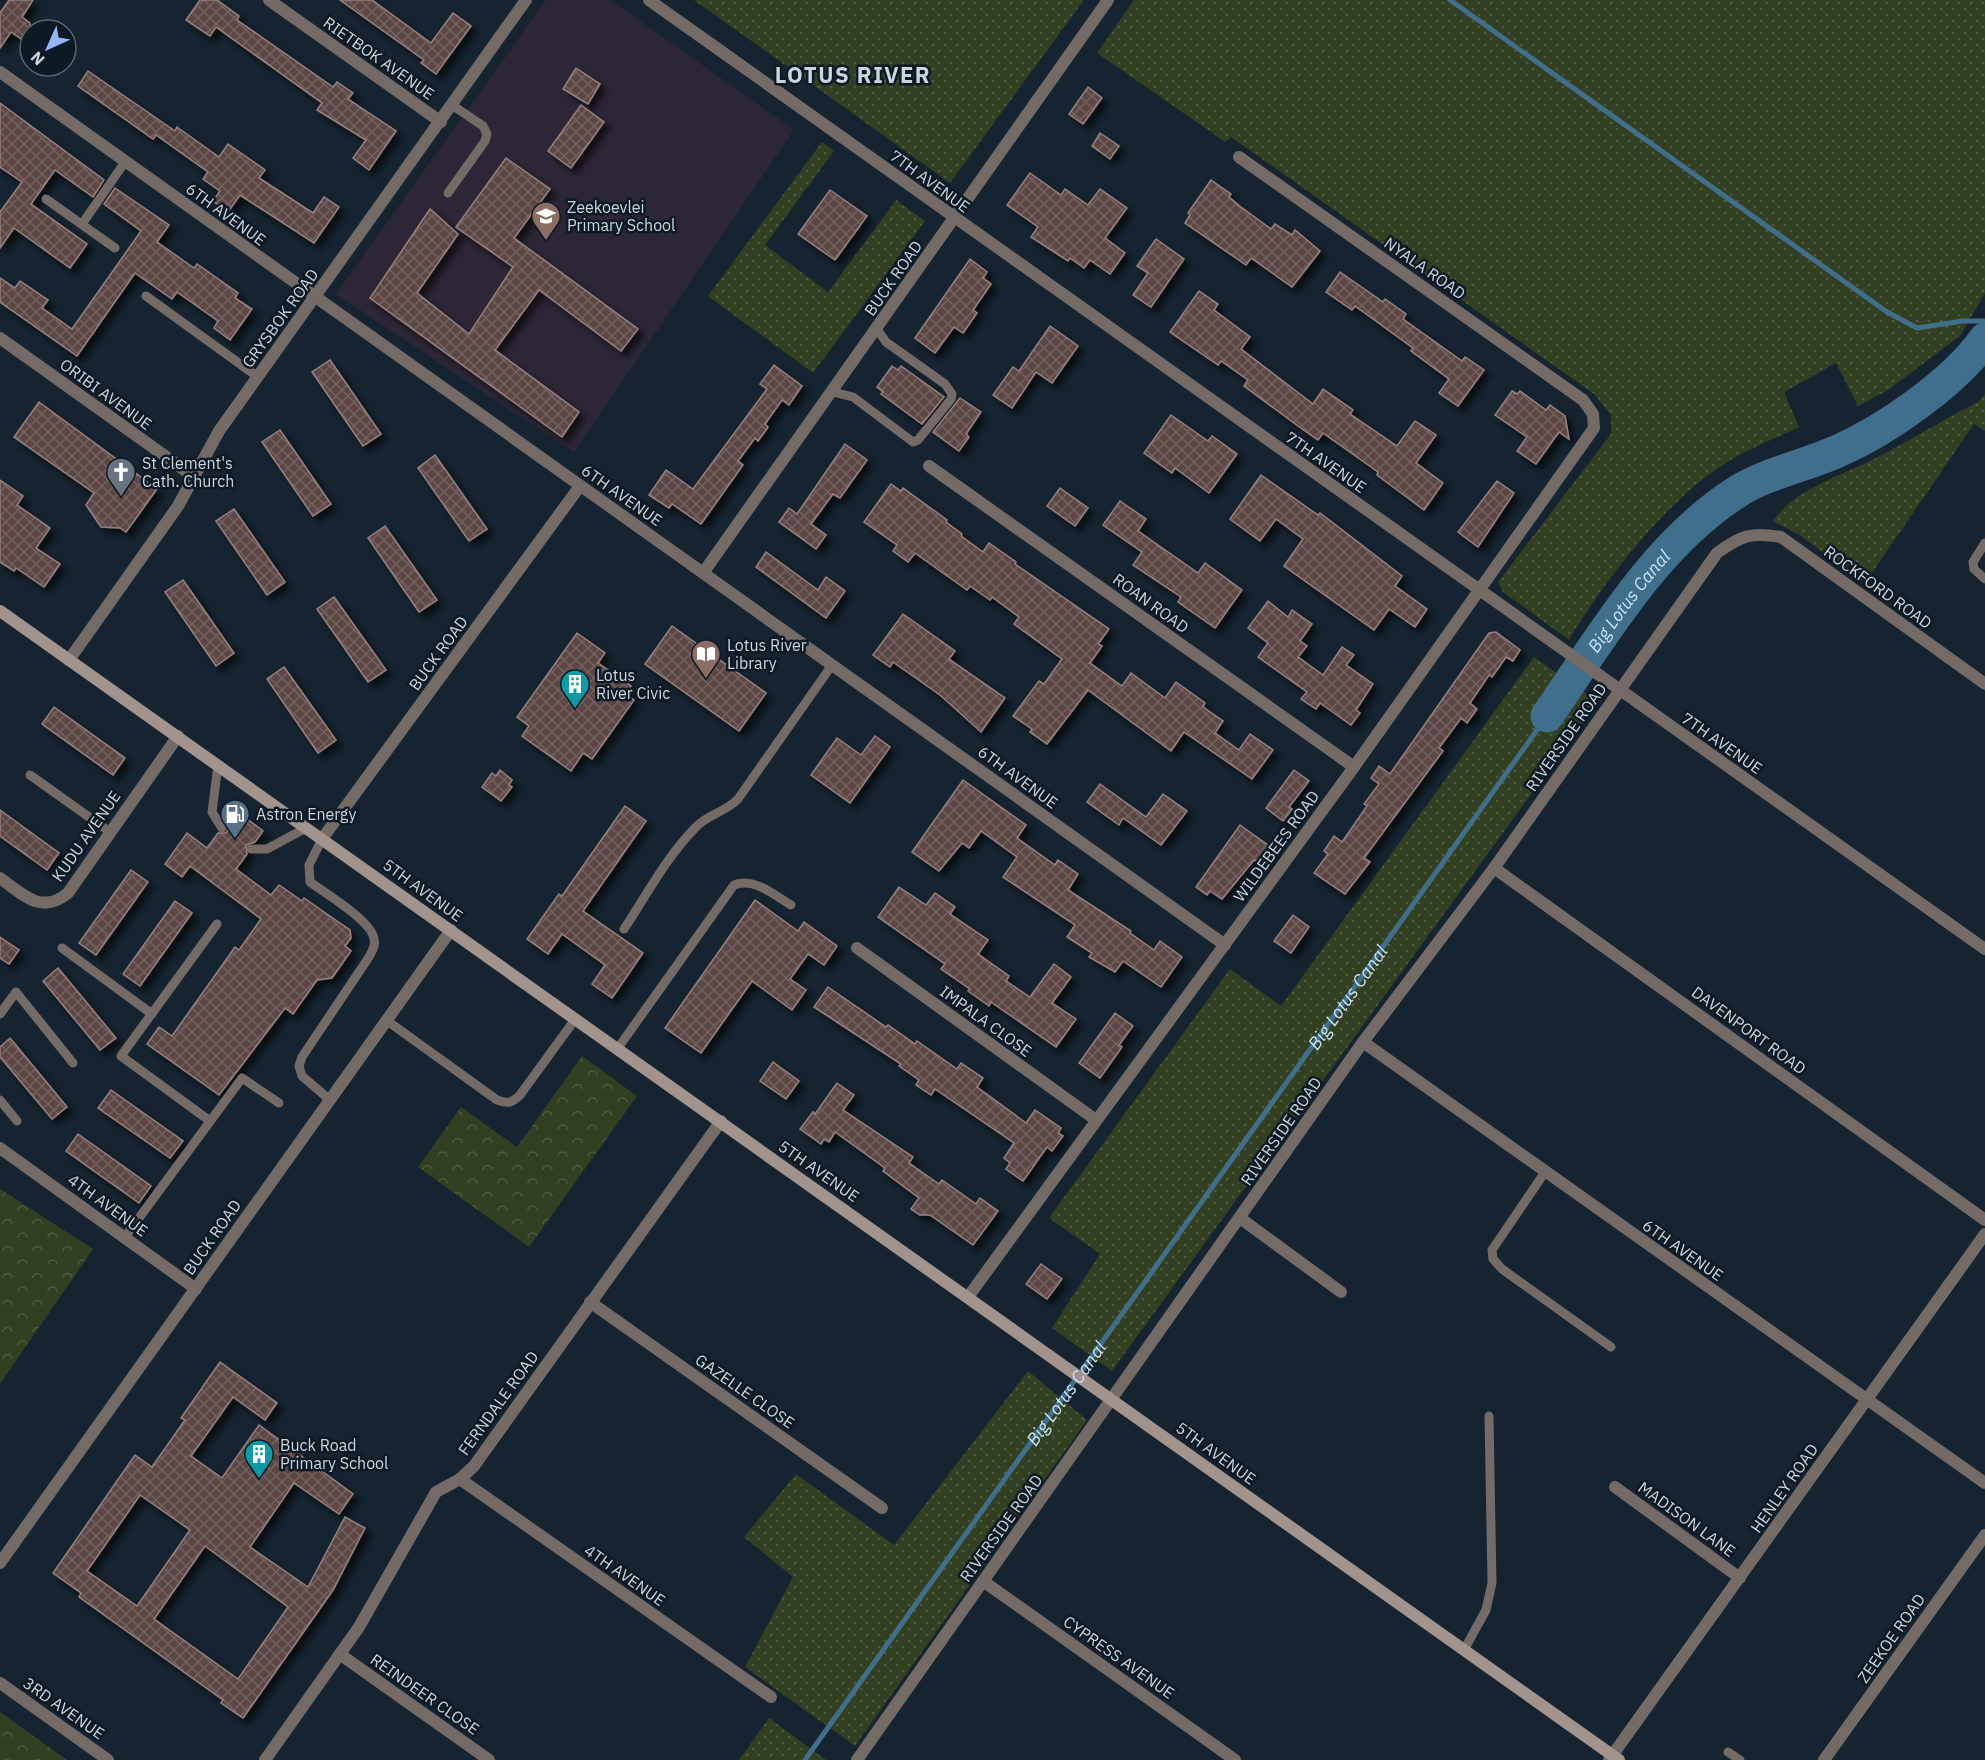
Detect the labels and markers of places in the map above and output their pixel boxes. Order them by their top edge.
place label: Zeekoevlei Primary School [567,197,675,235]
school or university icon: Zeekoevlei Primary School [530,200,562,242]
place label: St Clement's Cath. Church [142,453,234,491]
church icon: St Clement's Cath. Church [105,456,137,498]
place label: Lotus River Library [727,635,807,673]
library icon: Lotus River Library [690,638,722,680]
place label: Lotus River Civic [596,665,670,703]
building icon: Lotus River Civic [559,668,591,710]
fuel station icon: Astron Energy [219,798,251,840]
place label: Astron Energy [256,804,356,824]
place label: Buck Road Primary School [280,1435,388,1473]
building icon: Buck Road Primary School [243,1438,275,1480]

